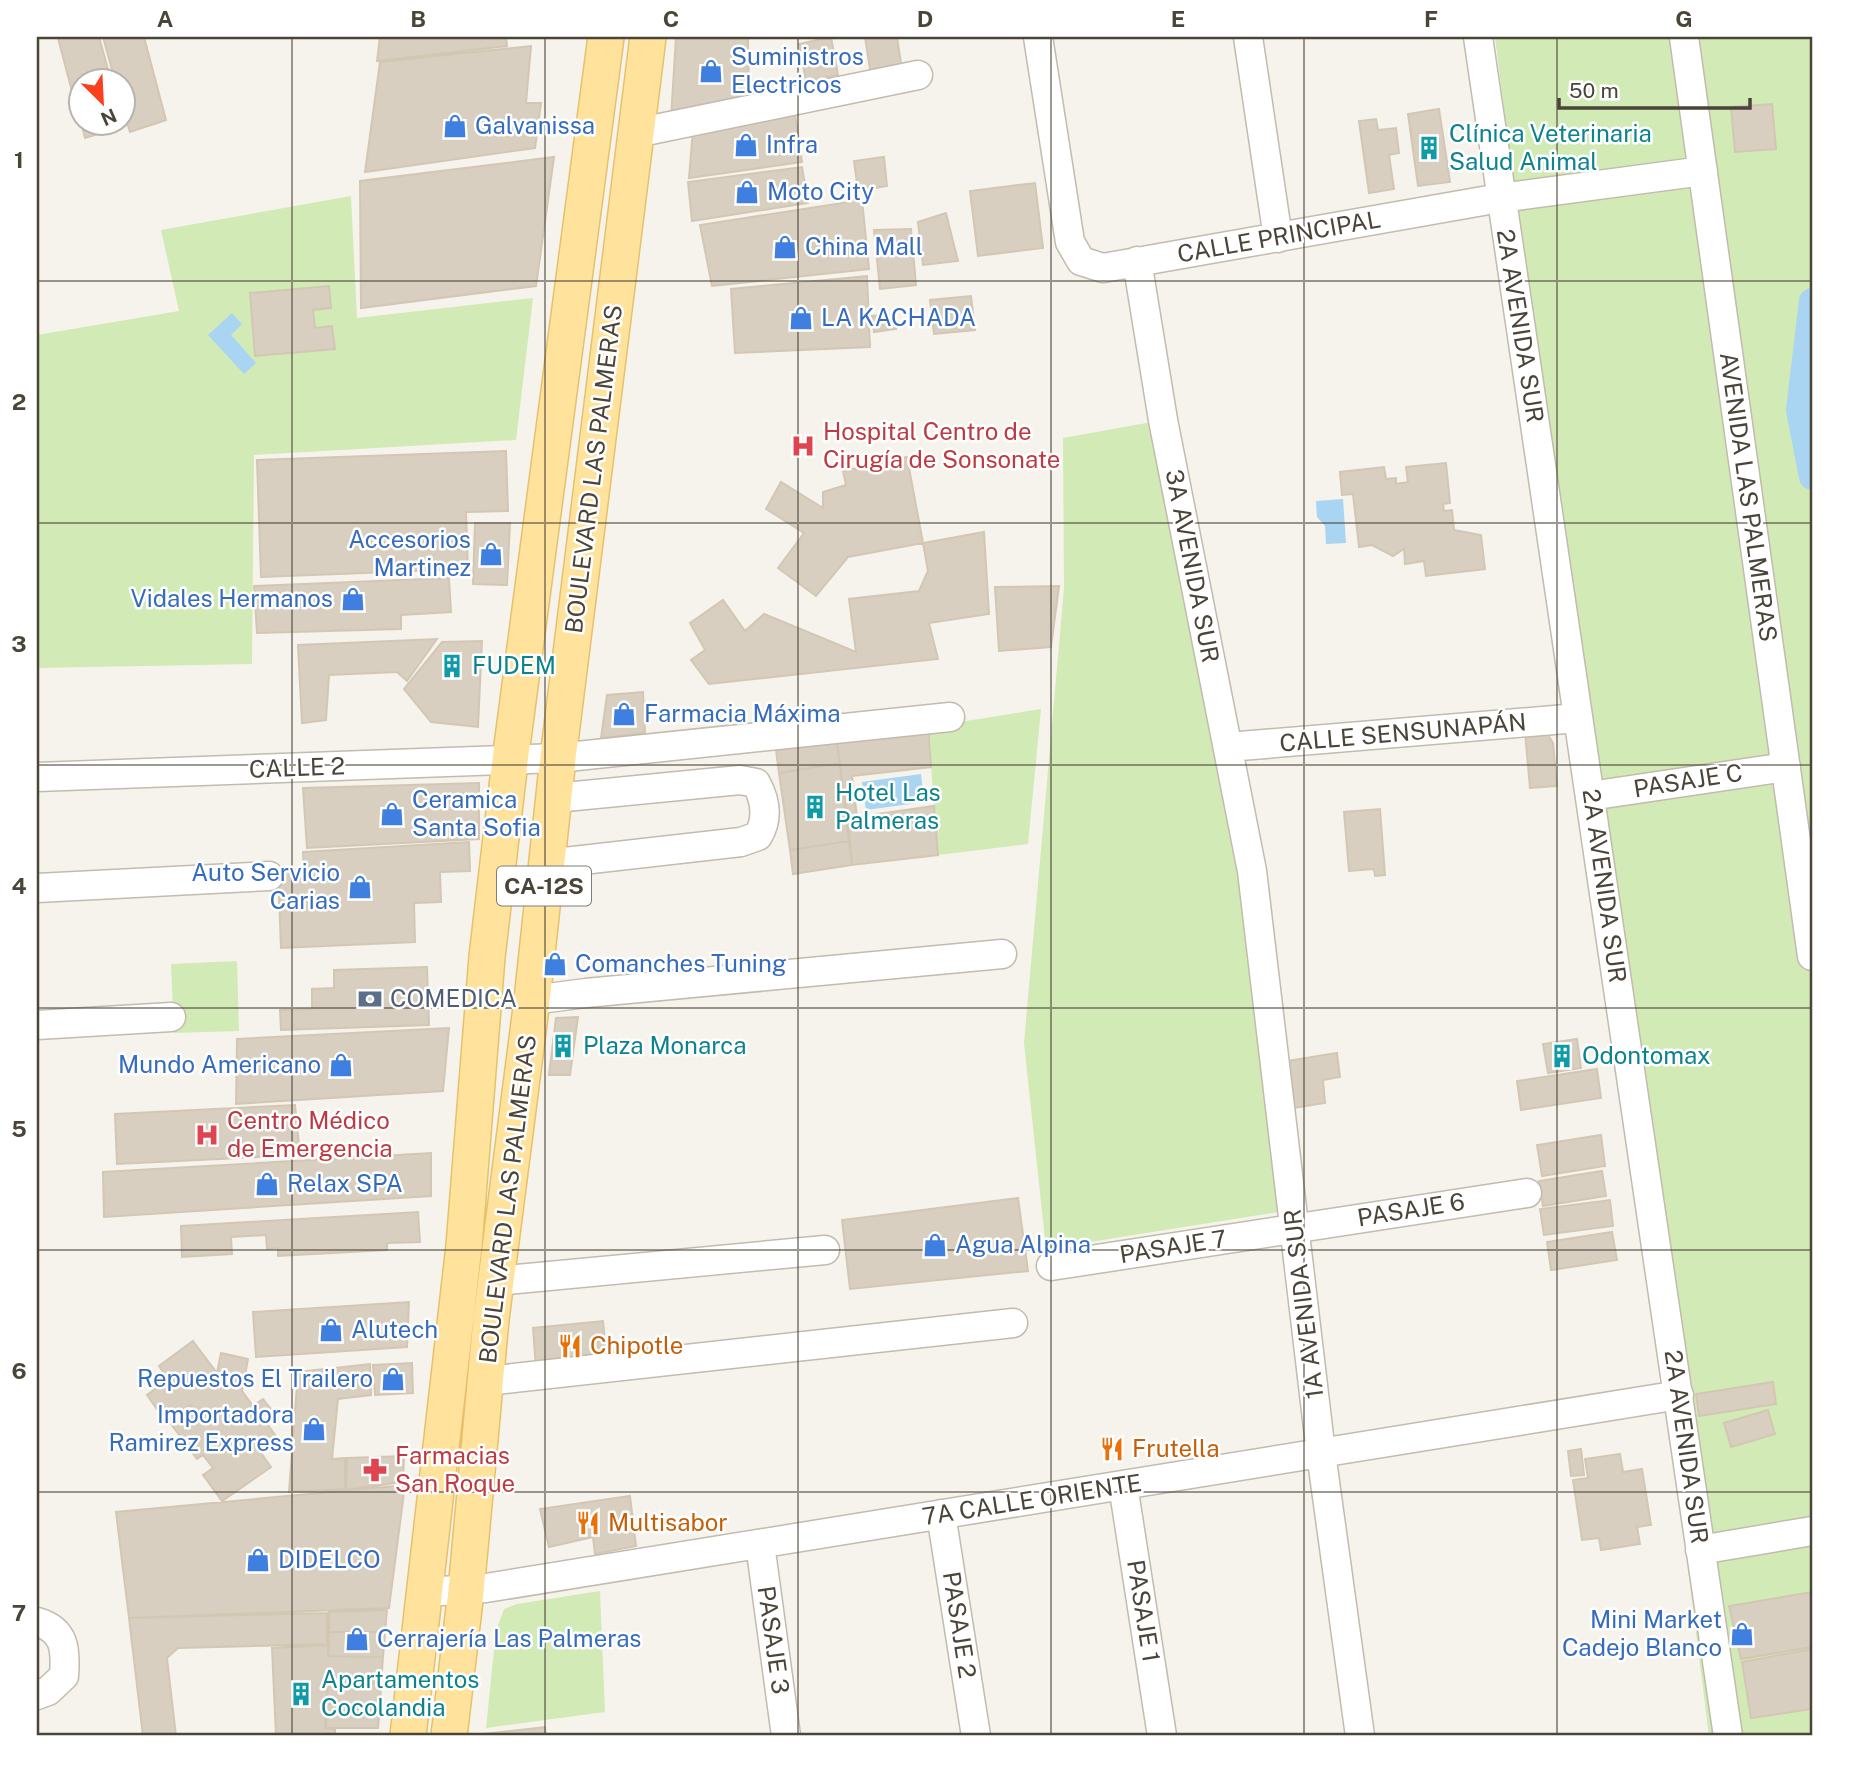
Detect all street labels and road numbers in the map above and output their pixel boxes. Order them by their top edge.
street label: CALLE PRINCIPAL [1175,204,1383,268]
street label: 2A AVENIDA SUR [1492,227,1550,425]
street label: BOULEVARD LAS PALMERAS [559,303,627,635]
street label: AVENIDA LAS PALMERAS [1715,350,1783,643]
street label: 3A AVENIDA SUR [1161,467,1225,665]
street label: CALLE SENSUNAPÁN [1278,707,1528,757]
street label: CALLE 2 [249,751,345,783]
street label: PASAJE C [1631,758,1744,802]
street label: 2A AVENIDA SUR [1578,787,1632,985]
road number: CA-12S [497,866,591,906]
street label: BOULEVARD LAS PALMERAS [473,1033,541,1365]
street label: PASAJE 6 [1355,1187,1467,1231]
street label: 1A AVENIDA SUR [1277,1208,1329,1401]
street label: PASAJE 7 [1117,1224,1228,1268]
street label: 2A AVENIDA SUR [1660,1348,1714,1546]
street label: 7A CALLE ORIENTE [920,1468,1144,1530]
street label: PASAJE 1 [1122,1558,1166,1664]
street label: PASAJE 2 [938,1569,982,1680]
street label: PASAJE 3 [753,1584,795,1696]

